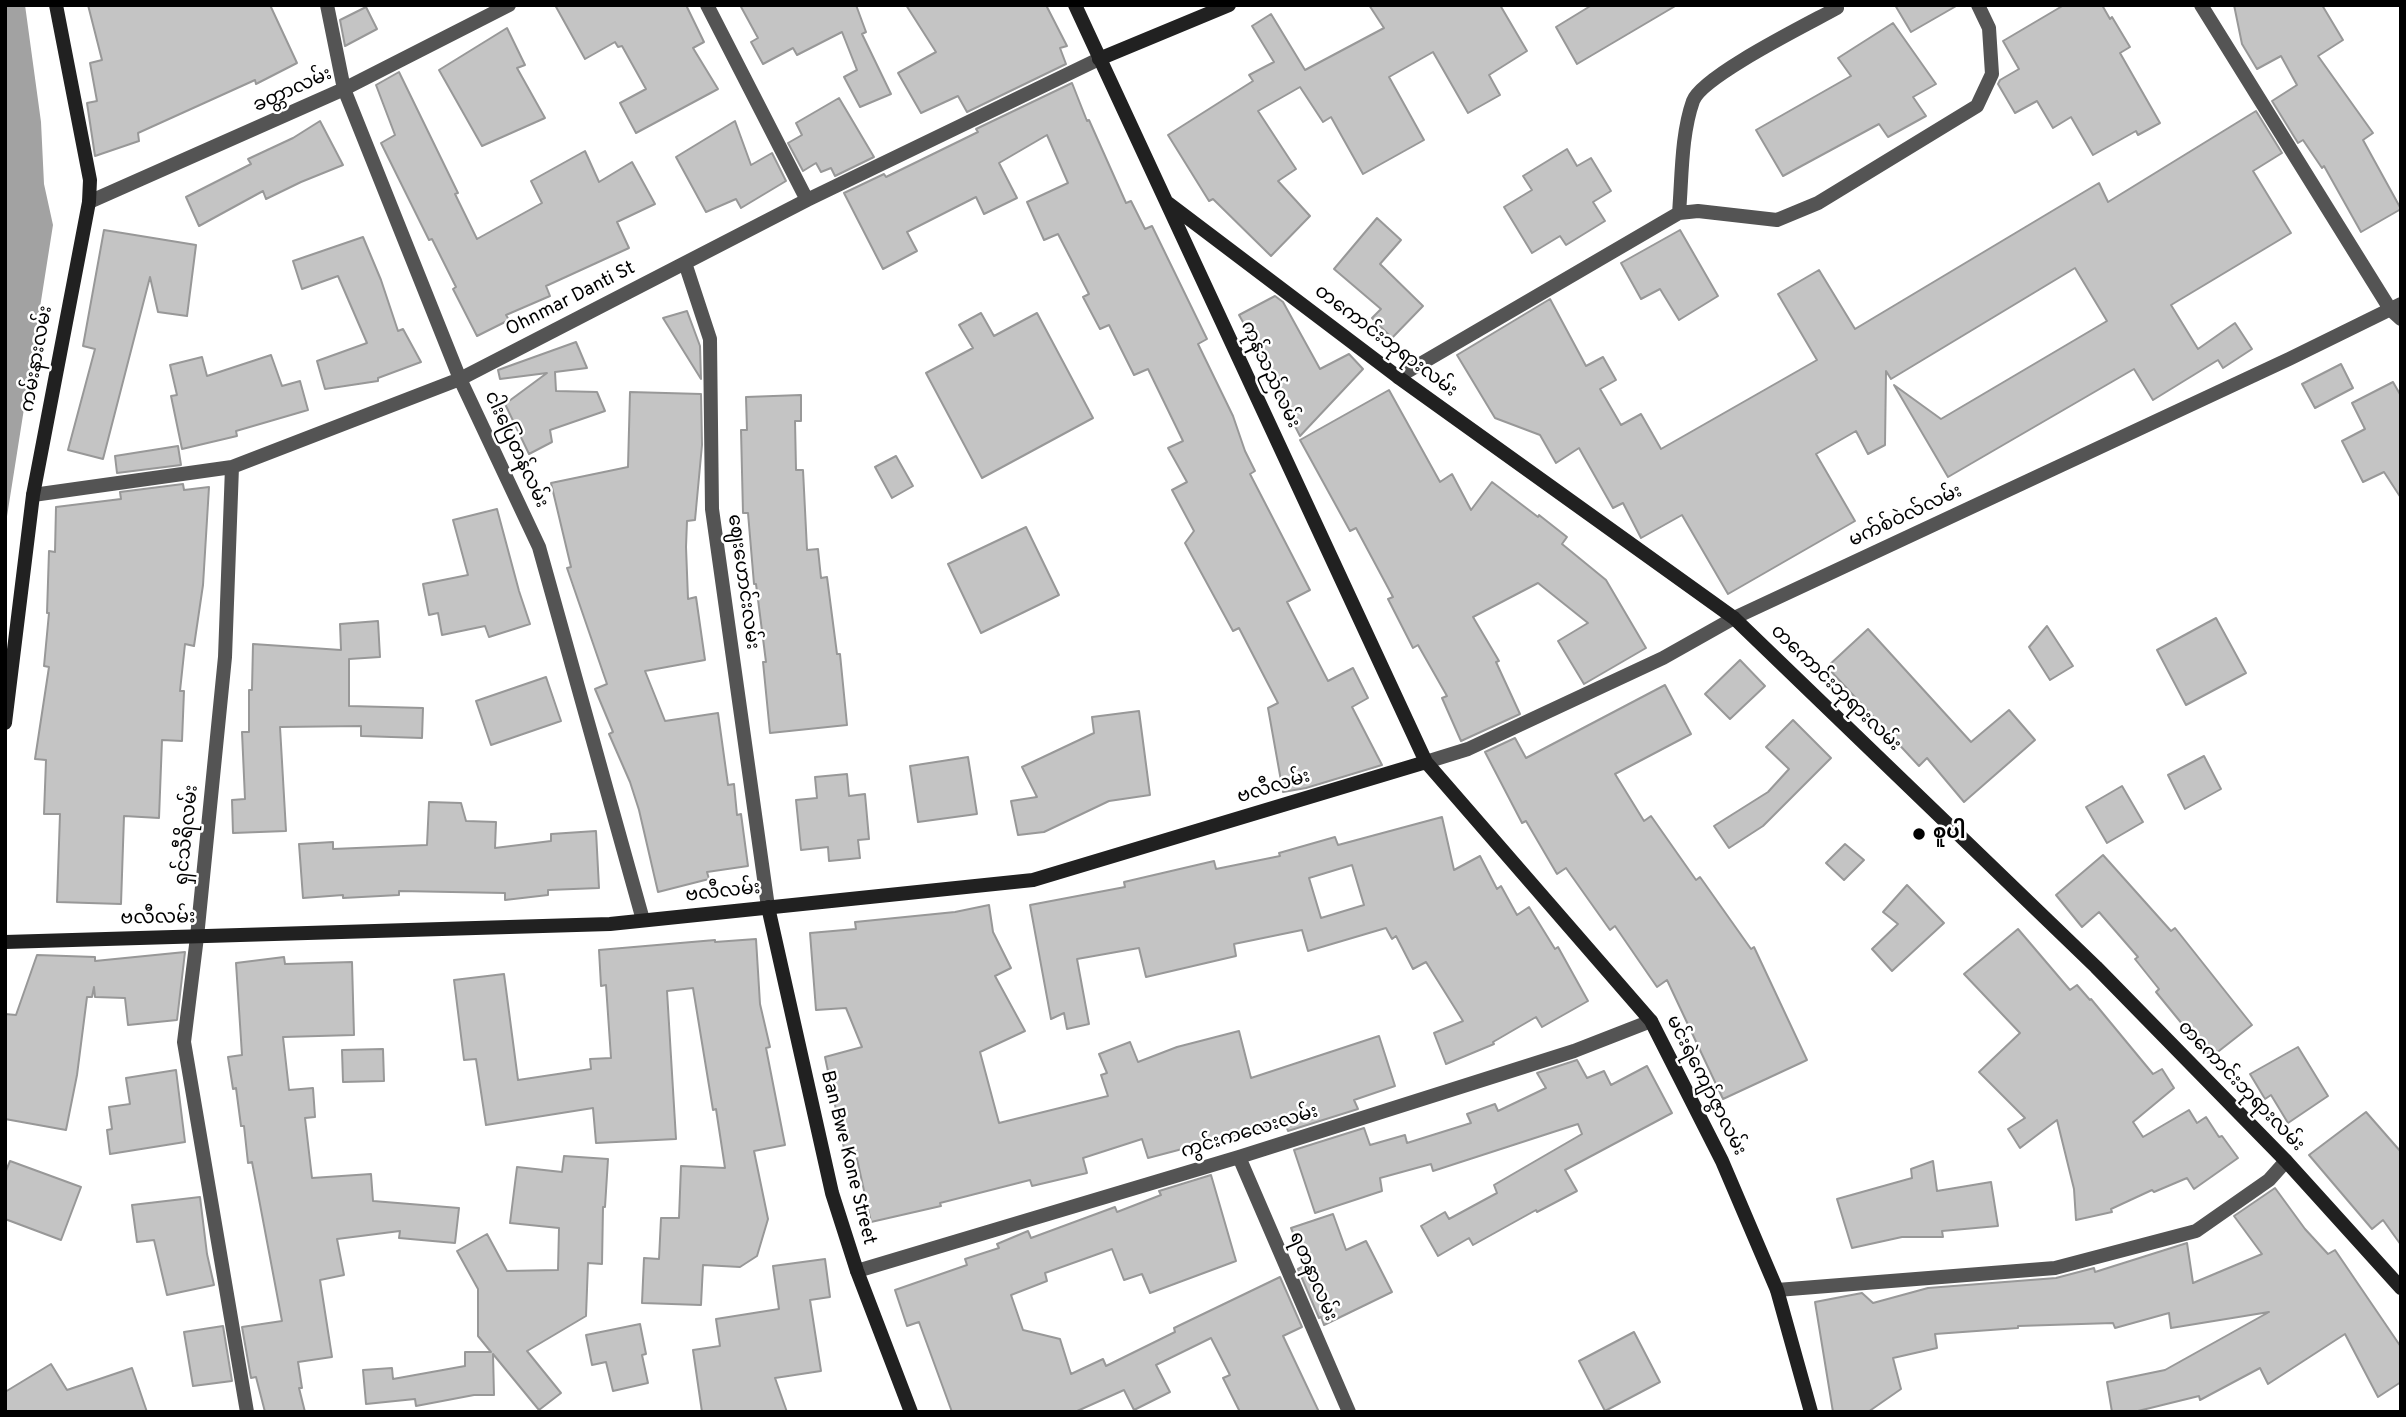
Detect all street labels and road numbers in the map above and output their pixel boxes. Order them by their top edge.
street label: ခတ္တာလမ်း [250,64,336,118]
street label: Ohnmar Danti St [503,258,639,342]
street label: တကောင်းဘုရားလမ်း [1309,281,1461,403]
street label: ကမ်းနားလမ်း [17,304,59,414]
street label: ကုန်သည်လမ်း [1234,318,1304,432]
street label: ငါးပြေတန်လမ်း [478,388,552,512]
street label: မက်စ်ဝဲလ်လမ်း [1846,481,1966,553]
street label: ဈေးဟောင်းလမ်း [721,513,763,651]
street label: တကောင်းဘုရားလမ်း [1765,621,1905,757]
street label: ဗလီလမ်း [1235,766,1313,810]
street label: ရှင်သီရိလမ်း [171,784,205,886]
street label: ဗလီလမ်း [684,878,762,908]
street label: ဗလီလမ်း [120,907,196,931]
street label: မင်းရဲကျော်ဇွာလမ်း [1660,1012,1750,1160]
street label: တကောင်းဘုရားလမ်း [2172,1017,2308,1157]
street label: Ban Bwe Kone Street [814,1069,880,1247]
street label: ကွင်းကလေးလမ်း [1179,1101,1321,1165]
street label: ရတနာလမ်း [1283,1229,1341,1325]

